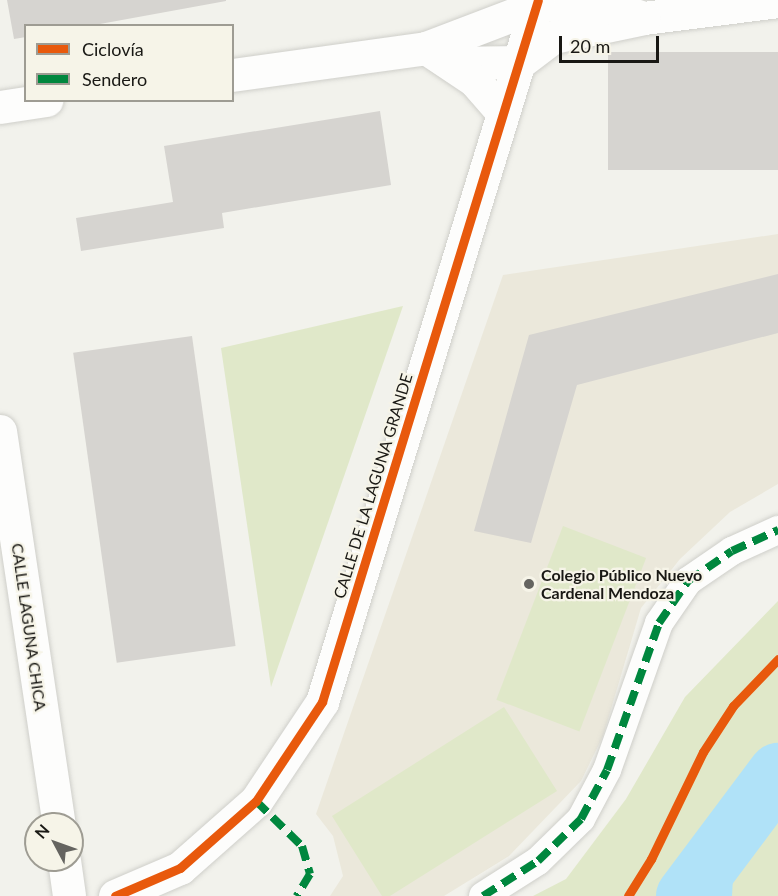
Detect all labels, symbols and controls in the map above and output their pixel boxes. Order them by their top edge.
legend [24,24,234,102]
scale bar [562,24,662,62]
text: 20 m [570,35,610,57]
text: Ciclovía [82,38,144,60]
text: Sendero [82,68,147,90]
street label: CALLE DE LA LAGUNA GRANDE [329,371,417,601]
street label: CALLE LAGUNA CHICA [8,542,50,712]
place label: Colegio Público Nuevo Cardenal Mendoza [541,565,702,603]
marker: Colegio Público Nuevo Cardenal Mendoza [522,577,536,591]
north arrow [24,812,84,872]
text: N [30,820,53,842]

